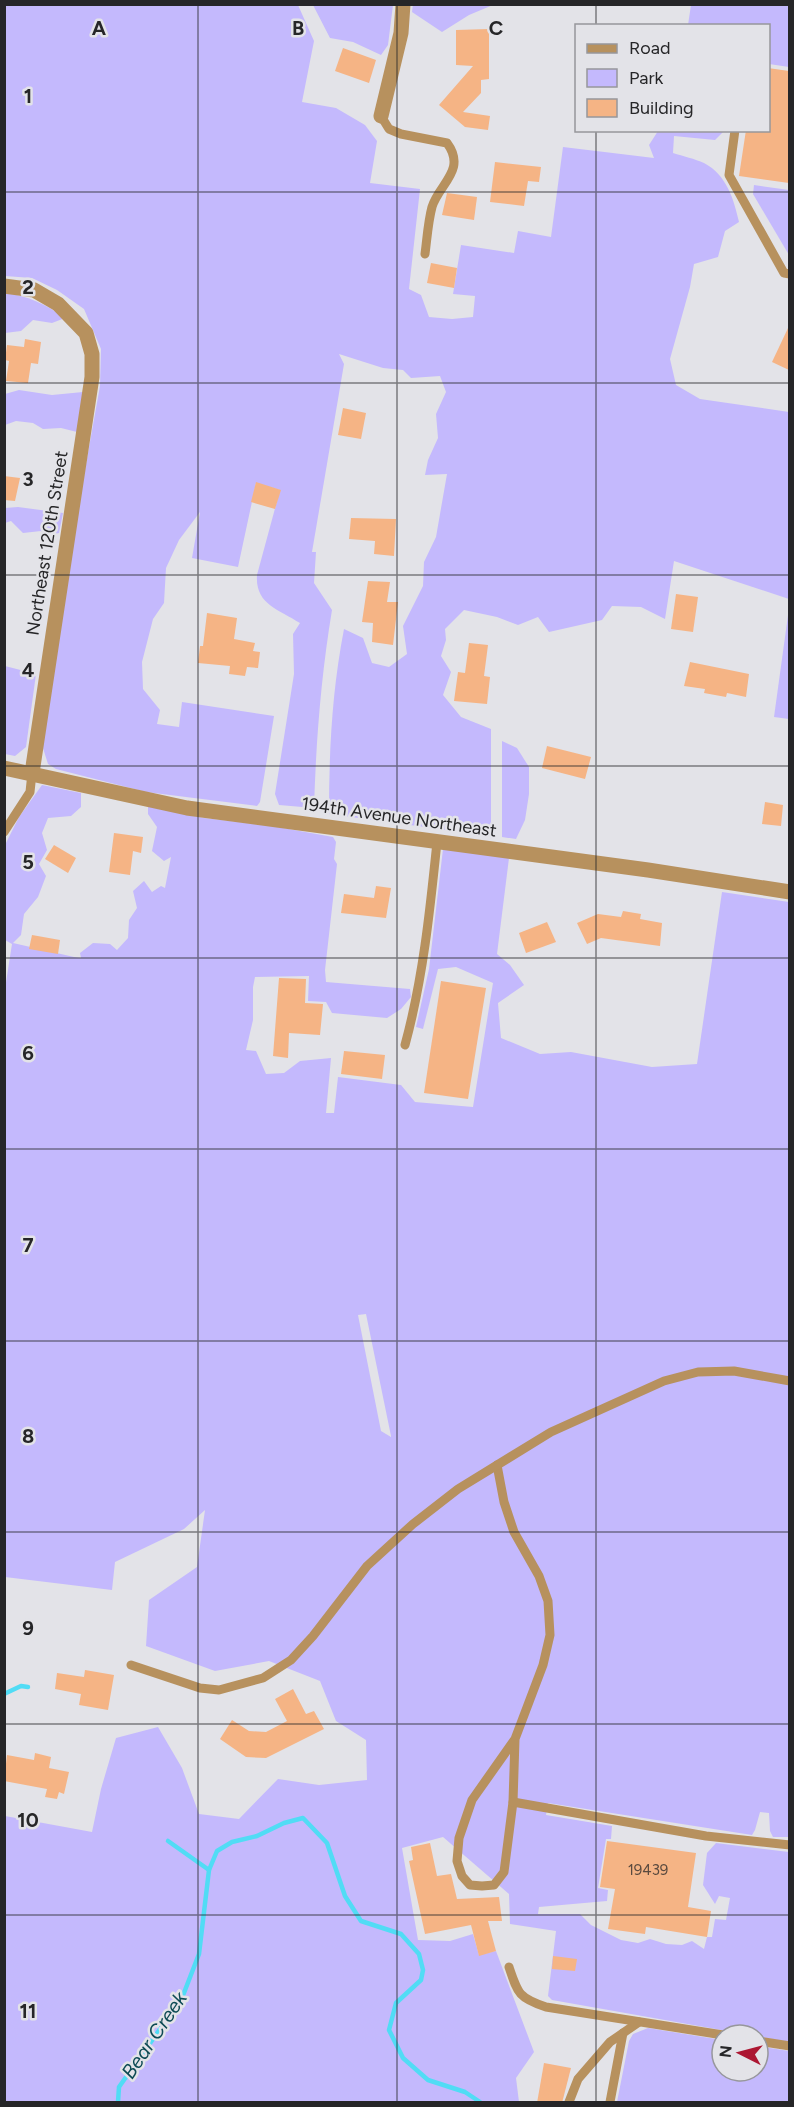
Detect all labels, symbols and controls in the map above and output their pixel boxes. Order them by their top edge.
text: A [92,16,107,40]
text: B [292,16,304,40]
text: C [489,16,503,40]
legend [575,24,770,132]
text: Road [629,37,670,59]
text: Park [629,67,664,89]
text: 1 [24,84,32,108]
text: Building [629,97,694,119]
text: 2 [22,275,34,299]
street label: Northeast 120th Street [22,449,72,637]
text: 3 [22,467,34,491]
text: 4 [22,658,35,682]
street label: 194th Avenue Northeast [300,792,498,842]
text: 5 [22,850,34,874]
text: 6 [22,1041,34,1065]
text: 7 [22,1233,34,1257]
text: 8 [22,1424,34,1448]
text: 9 [22,1616,34,1640]
text: 10 [17,1808,39,1832]
house number: 19439 [628,1861,668,1879]
water label: Bear Creek [116,1986,192,2083]
text: 11 [20,1999,36,2023]
north arrow [710,2023,770,2083]
text: N [715,2044,736,2059]

